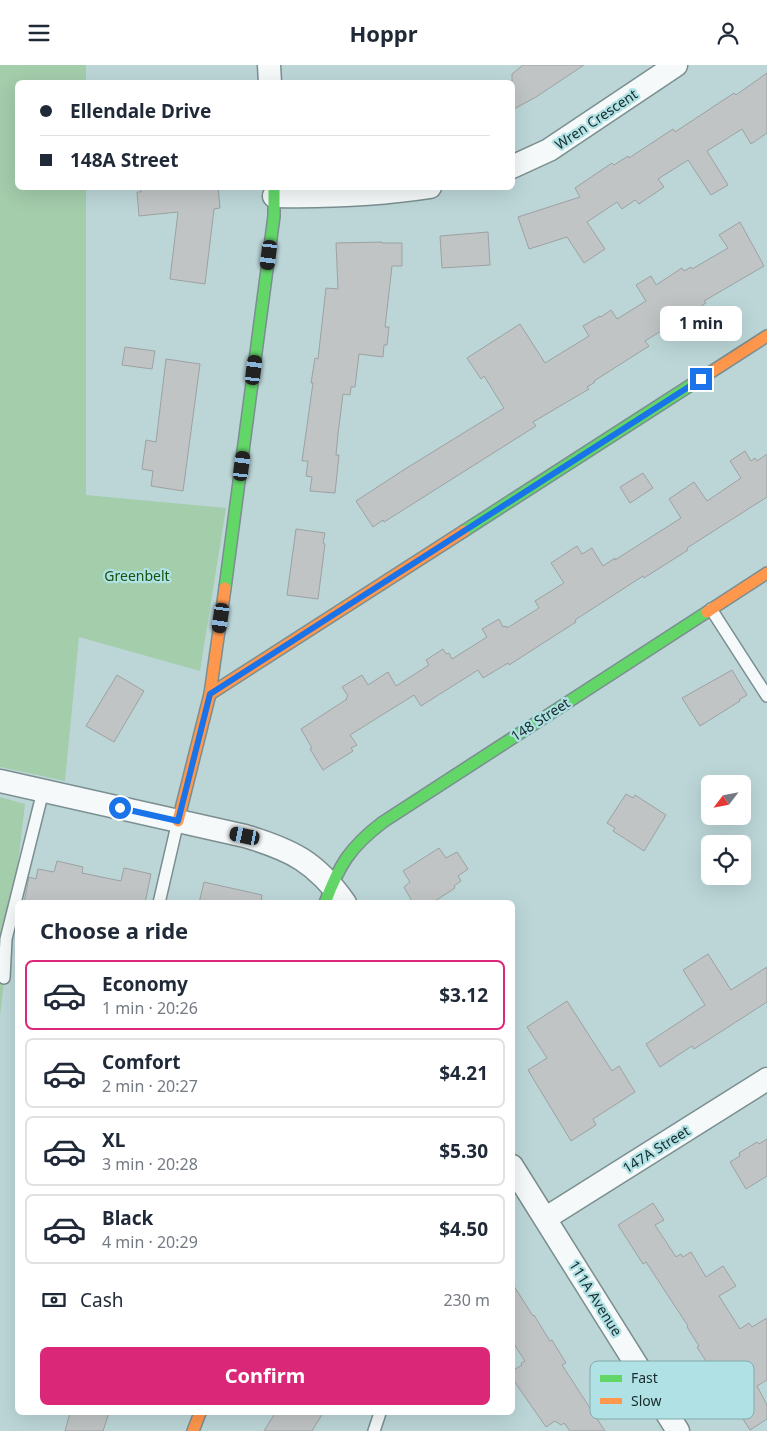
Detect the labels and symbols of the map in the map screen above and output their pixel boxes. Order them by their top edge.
street label: Wren Crescent [551,84,641,154]
car [259,239,278,271]
callout: 1 min [660,307,742,341]
car [244,354,263,386]
route end [690,368,712,390]
car [232,450,251,482]
park label: Greenbelt [104,566,170,585]
car [211,602,230,634]
street label: 148 Street [507,693,573,745]
north arrow [701,775,751,825]
route start [109,797,131,819]
car [228,826,261,846]
street label: 147A Street [619,1121,693,1177]
street label: 111A Avenue [565,1257,627,1339]
legend [590,1361,754,1419]
text: Fast [631,1368,658,1387]
text: Slow [631,1391,662,1410]

